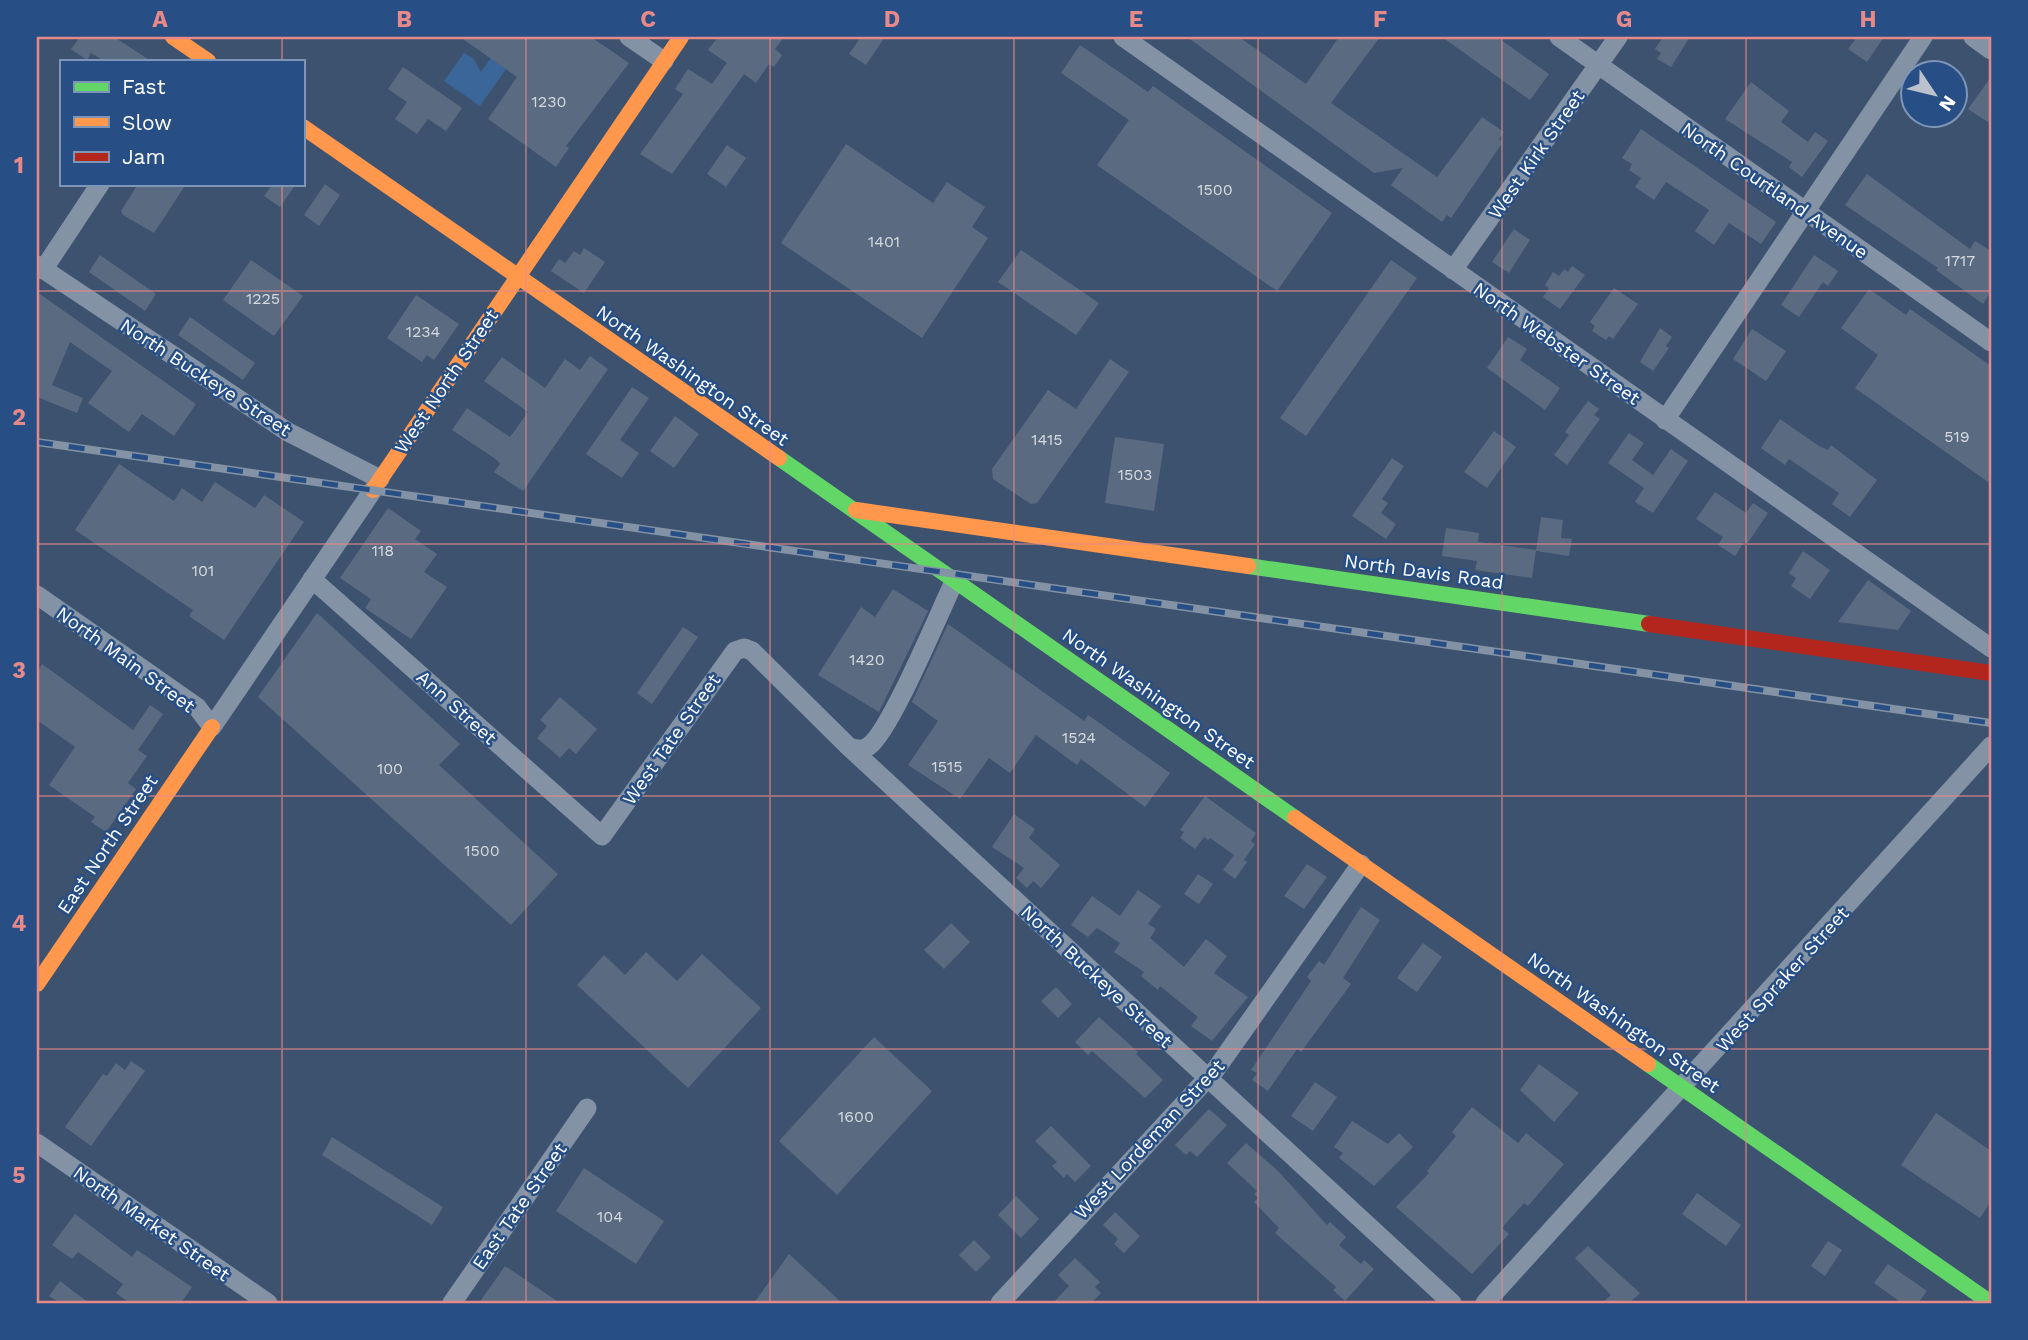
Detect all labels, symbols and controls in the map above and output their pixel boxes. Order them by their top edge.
text: A [152,6,168,33]
text: B [396,6,412,33]
text: C [640,6,656,33]
text: D [884,6,900,33]
text: E [1129,6,1143,33]
text: F [1373,6,1387,33]
text: G [1616,6,1632,33]
text: H [1859,6,1877,33]
legend [60,60,304,186]
north arrow [1898,60,1968,130]
text: Fast [122,74,166,99]
street label: West Kirk Street [1483,85,1590,223]
text: N [1934,91,1961,116]
house number: 1230 [532,92,566,111]
text: Slow [122,110,172,135]
street label: North Courtland Avenue [1677,117,1873,264]
text: Jam [122,144,165,169]
text: 1 [14,152,24,179]
house number: 1500 [1197,180,1233,199]
house number: 1401 [868,232,900,251]
house number: 1717 [1945,251,1975,270]
street label: North Webster Street [1469,277,1645,410]
house number: 1225 [246,289,280,308]
street label: North Washington Street [592,300,793,451]
street label: West North Street [390,305,503,458]
street label: North Buckeye Street [116,314,295,441]
house number: 1234 [406,322,441,341]
text: 2 [12,404,26,431]
house number: 519 [1944,427,1970,446]
house number: 1415 [1031,430,1063,449]
house number: 1503 [1118,465,1152,484]
house number: 118 [372,541,394,560]
street label: North Davis Road [1343,549,1505,594]
house number: 101 [192,561,214,580]
street label: North Main Street [52,601,200,717]
street label: North Washington Street [1058,623,1259,774]
house number: 1420 [849,650,885,669]
text: 3 [12,657,26,684]
street label: Ann Street [412,665,501,749]
street label: West Tate Street [618,669,725,809]
house number: 1524 [1062,728,1096,747]
house number: 1515 [931,757,963,776]
house number: 100 [377,759,403,778]
street label: East North Street [52,770,163,918]
house number: 1500 [464,841,500,860]
street label: North Buckeye Street [1016,900,1177,1053]
street label: West Spraker Street [1711,902,1854,1057]
text: 4 [12,910,27,937]
street label: North Washington Street [1523,947,1724,1098]
street label: West Lordeman Street [1069,1055,1229,1224]
house number: 1600 [838,1107,874,1126]
street label: East Tate Street [467,1138,572,1274]
street label: North Market Street [69,1161,234,1286]
text: 5 [12,1162,26,1189]
house number: 104 [597,1207,623,1226]

